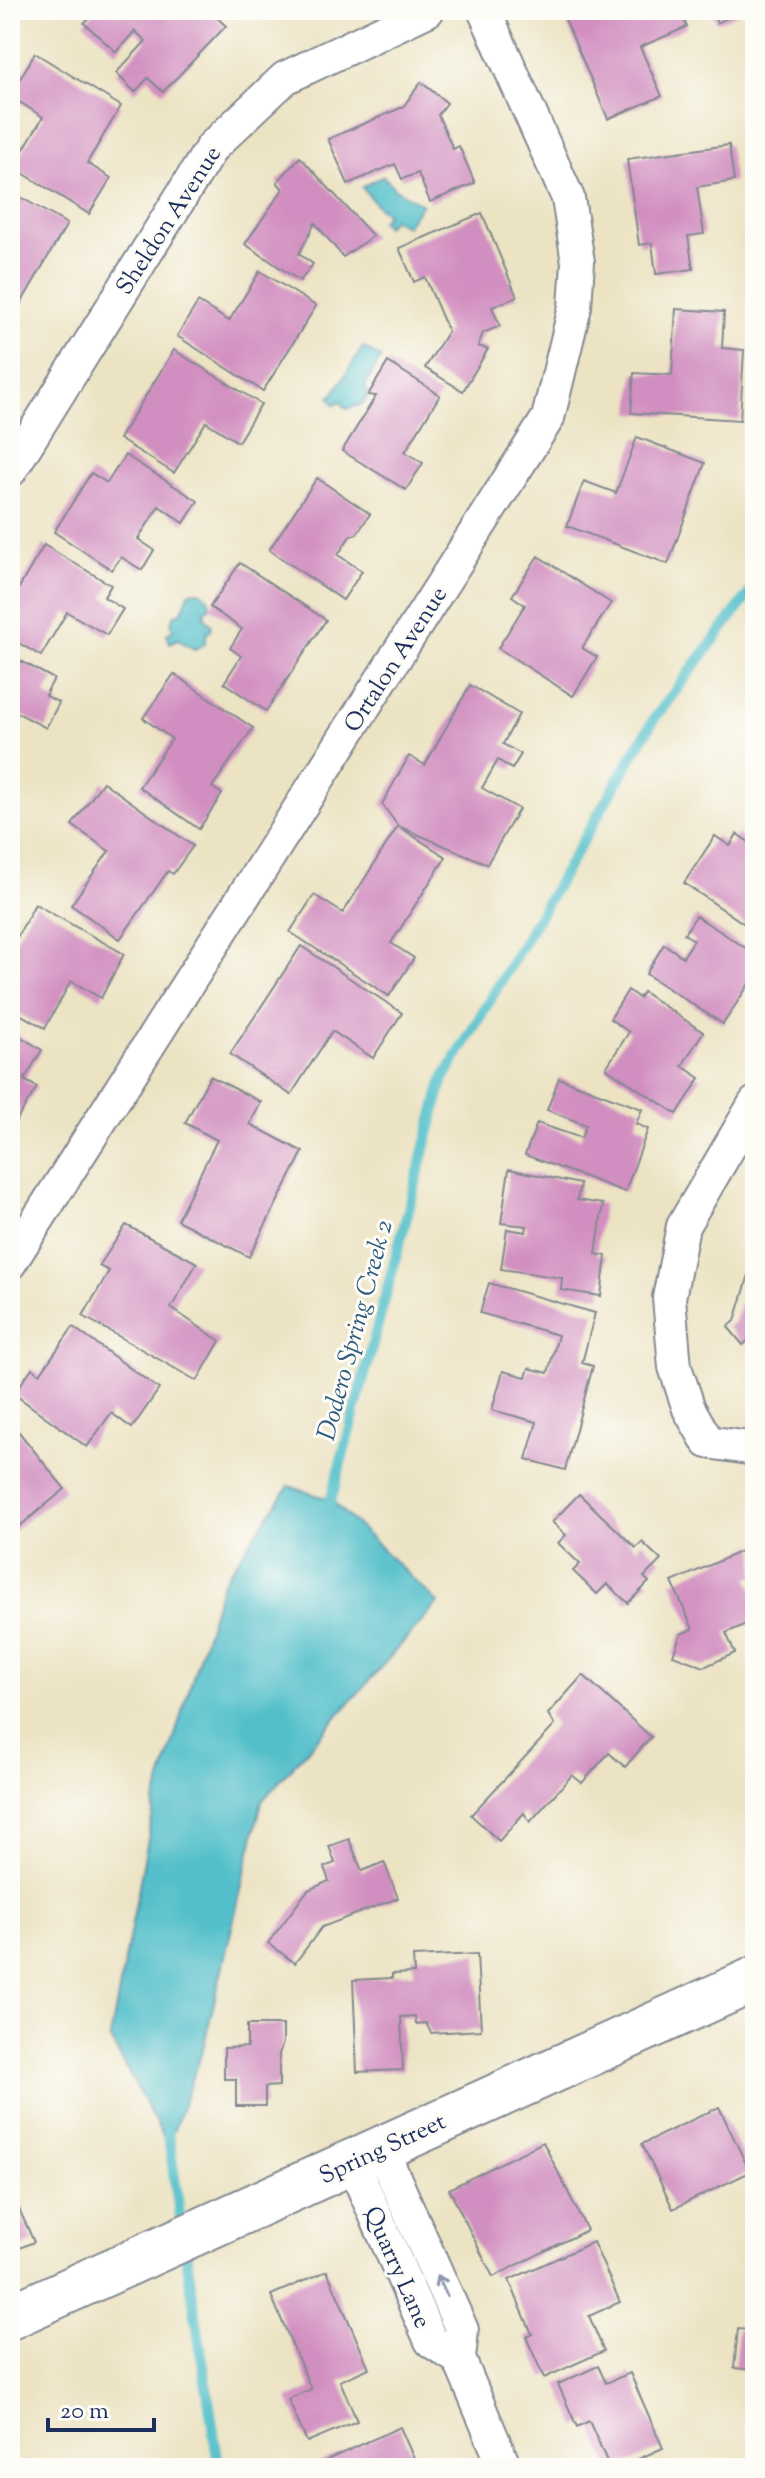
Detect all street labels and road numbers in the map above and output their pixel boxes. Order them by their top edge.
street label: Sheldon Avenue [109,140,231,302]
street label: Ortalon Avenue [337,580,457,740]
street label: Spring Street [314,2106,452,2194]
street label: Quarry Lane [354,2201,438,2334]

